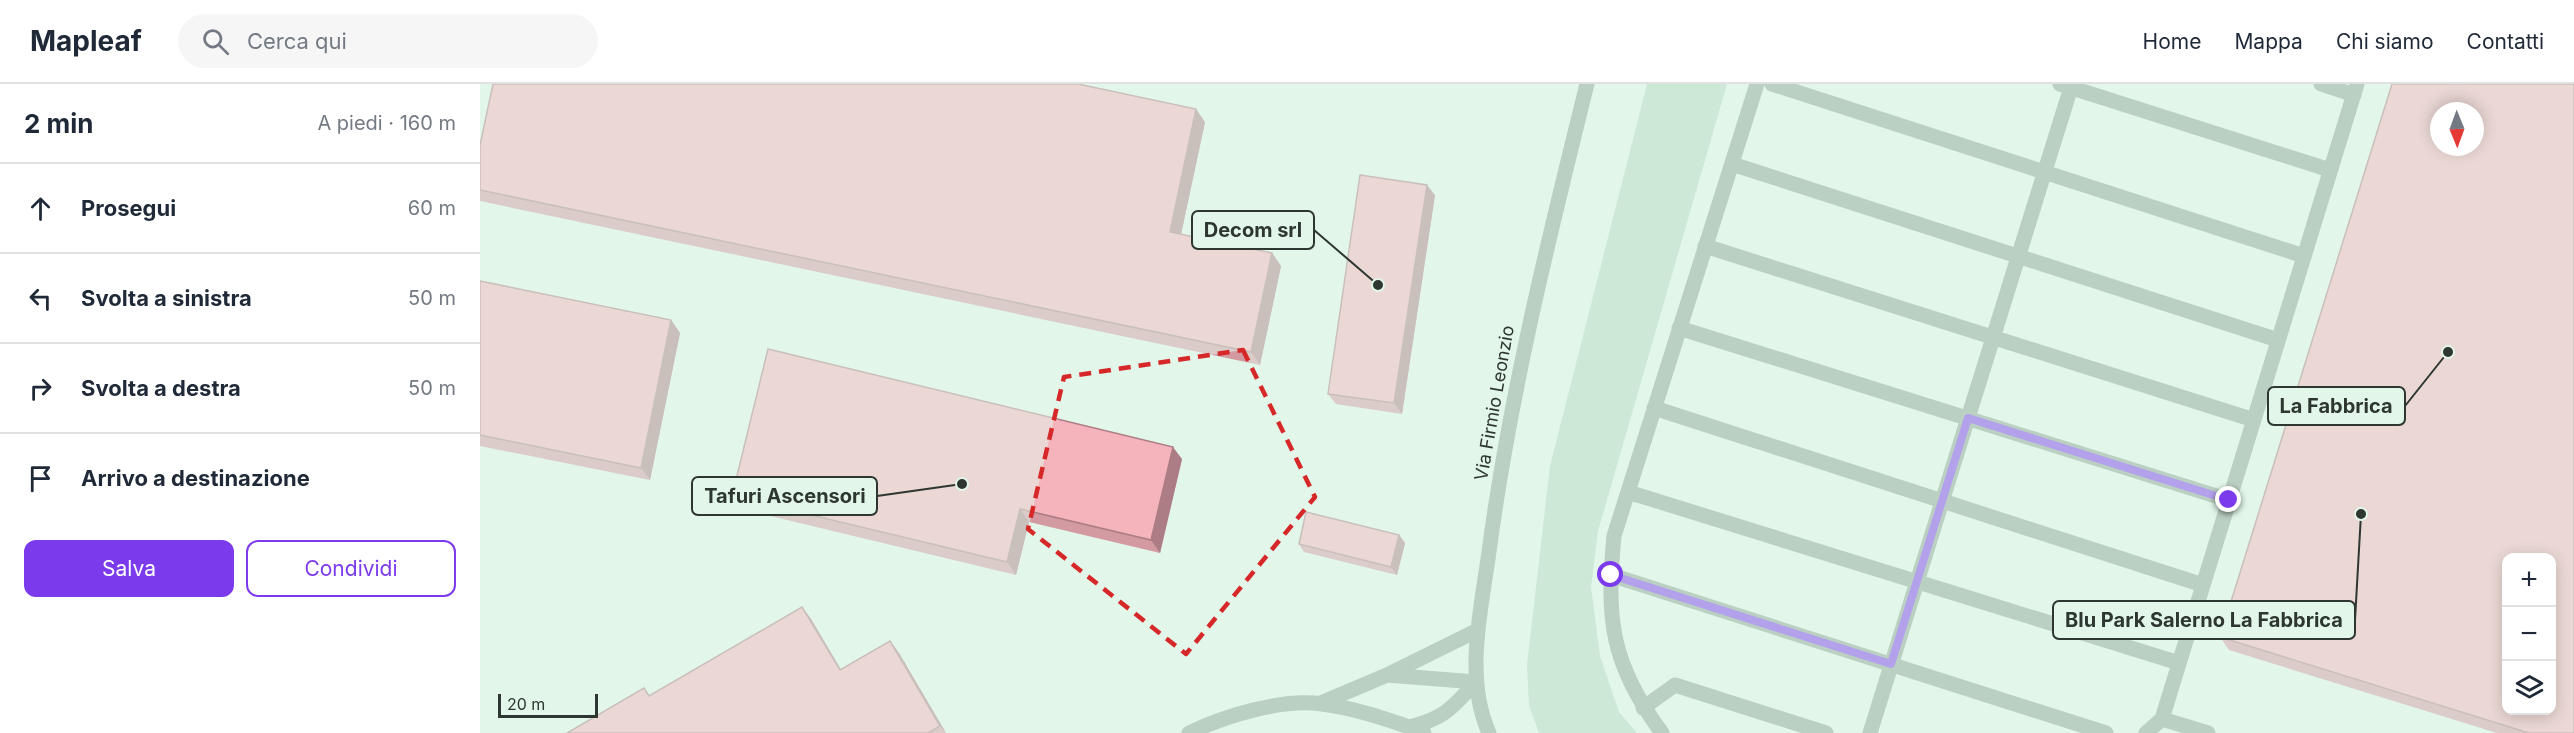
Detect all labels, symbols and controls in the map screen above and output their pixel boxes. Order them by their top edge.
search box [178,14,598,68]
text: Mapleaf [30,24,142,58]
icon: search [199,25,232,58]
text: Cerca qui [247,28,347,54]
text: Home [2143,29,2201,54]
text: Mappa [2234,29,2303,54]
text: Chi siamo [2336,29,2434,54]
text: Contatti [2467,29,2544,54]
north arrow [2430,102,2484,156]
text: 2 min [24,108,94,139]
text: A piedi · 160 m [317,111,456,135]
icon: ahead [24,192,57,225]
text: Prosegui [81,195,176,221]
text: 60 m [408,196,456,220]
callout: Decom srl [1192,211,1314,249]
text: Decom srl [1204,218,1302,242]
icon: left [24,282,57,315]
text: Svolta a sinistra [81,285,252,311]
text: 50 m [408,286,456,310]
street label: Via Firmio Leonzio [1470,324,1518,482]
icon: right [24,372,57,405]
text: Svolta a destra [81,375,241,401]
text: 50 m [408,376,456,400]
callout: La Fabbrica [2268,387,2405,425]
text: La Fabbrica [2279,394,2393,418]
icon: arrive [24,462,57,495]
text: Arrivo a destinazione [81,465,310,491]
callout: Tafuri Ascensori [692,477,877,515]
text: Tafuri Ascensori [704,484,866,508]
route end [2215,486,2241,512]
button: Salva [24,540,234,597]
button: Condividi [246,540,456,597]
map controls [2502,553,2556,715]
button: + [2502,553,2556,607]
route start [1597,561,1623,587]
callout: Blu Park Salerno La Fabbrica [2053,601,2355,639]
button: − [2502,607,2556,661]
text: Blu Park Salerno La Fabbrica [2065,608,2343,632]
button: layers [2502,661,2556,715]
scale bar [498,691,598,718]
text: 20 m [507,694,545,714]

